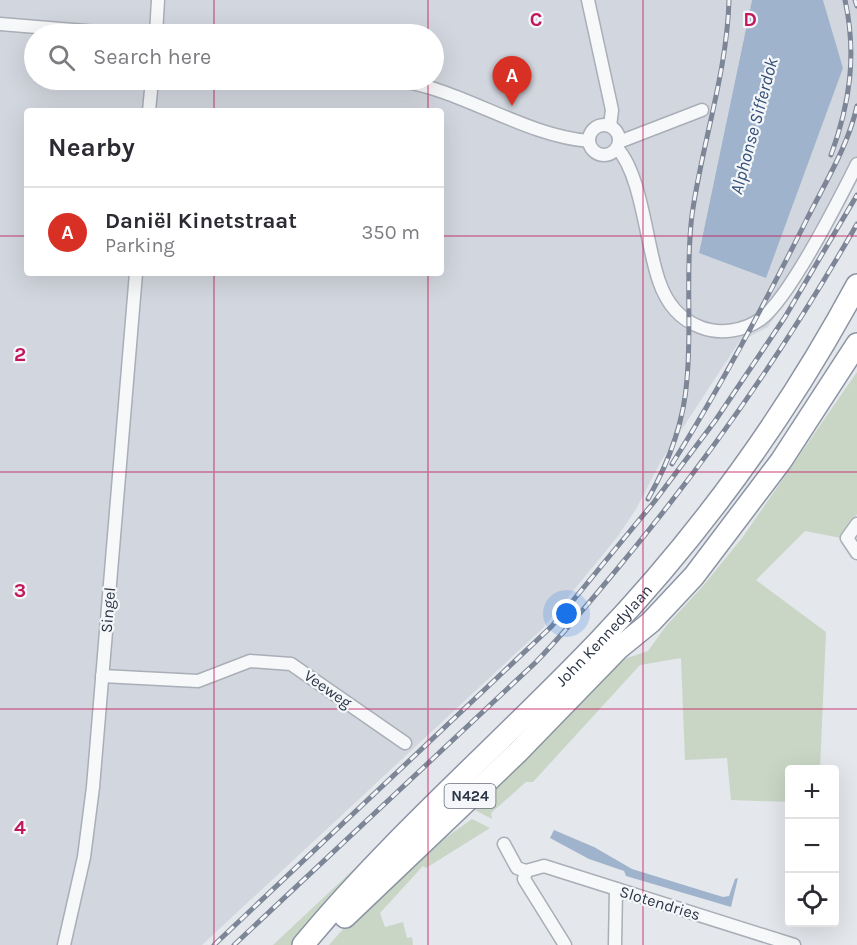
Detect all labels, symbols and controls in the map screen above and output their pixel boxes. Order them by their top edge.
text: C [530,8,542,31]
text: D [743,8,757,31]
search box [24,24,444,90]
icon: search [45,41,78,74]
text: Search here [93,44,211,70]
water label: Alphonse Sifferdok [725,54,783,197]
pin: A [492,57,532,106]
text: Nearby [48,132,135,163]
text: Daniël Kinetstraat [105,208,297,234]
text: A [61,221,74,244]
text: 350 m [362,221,420,244]
text: Parking [105,234,175,257]
text: 2 [14,343,26,366]
text: 3 [14,579,26,602]
street label: John Kennedylaan [551,580,656,690]
street label: Singel [97,586,119,634]
your location [552,599,581,628]
street label: Veeweg [301,666,355,712]
map controls [785,765,839,927]
button: + [785,765,839,819]
road number: N424 [444,784,496,808]
text: 4 [14,816,26,839]
button: − [785,819,839,873]
button: locate [785,873,839,927]
street label: Slotendries [617,882,703,924]

